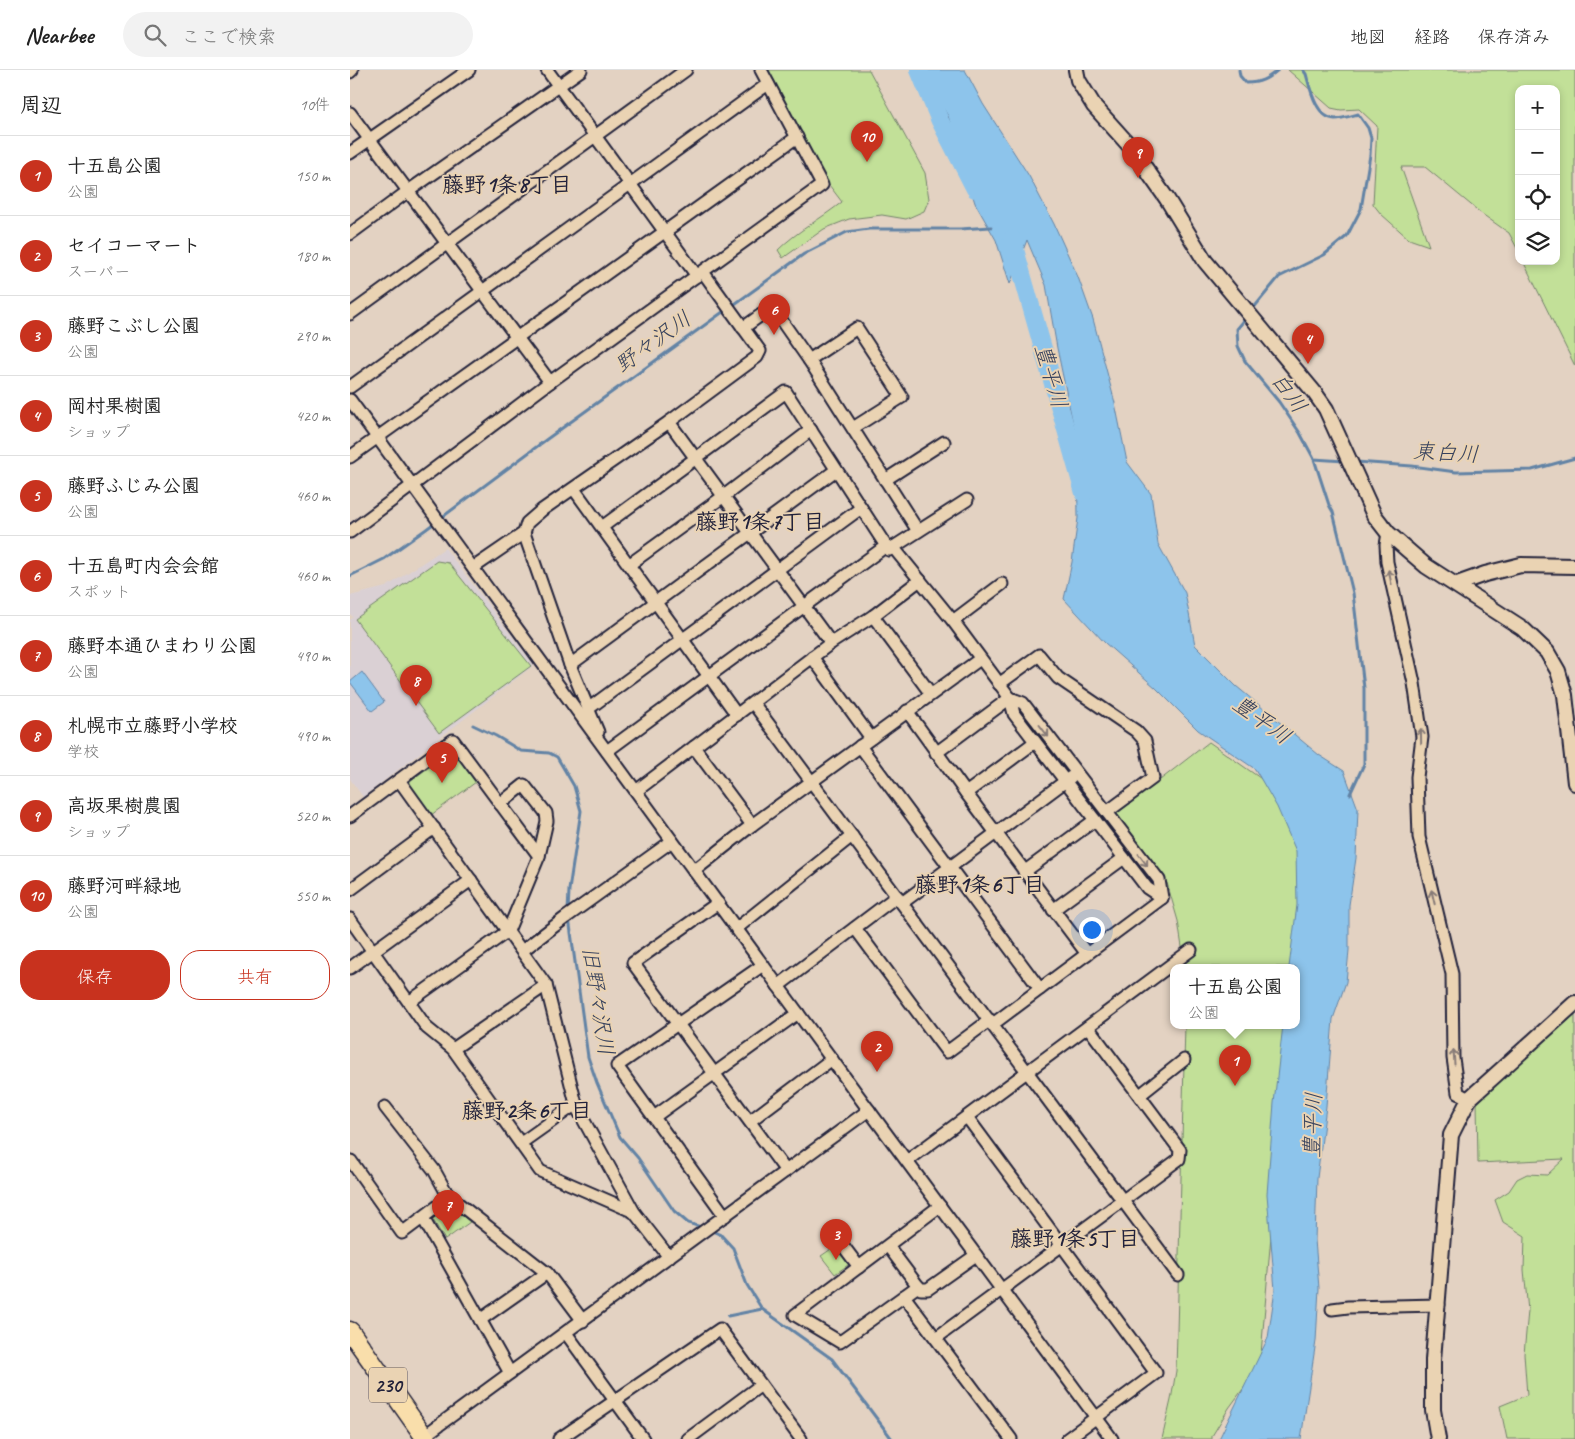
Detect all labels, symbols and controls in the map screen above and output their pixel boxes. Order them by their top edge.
search box [123,12,473,57]
text: Nearbee [25,20,93,50]
icon: search [141,21,169,49]
text: ここで検索 [181,25,276,49]
text: 地図 [1350,26,1386,48]
text: 経路 [1414,26,1450,48]
text: 保存済み [1478,26,1550,48]
map controls [1515,85,1560,265]
button: + [1515,85,1560,130]
text: 周辺 [20,92,62,118]
text: 10件 [300,95,330,115]
pin: 10 [851,121,883,162]
button: − [1515,130,1560,175]
pin: 9 [1122,137,1154,178]
text: 十五島公園 [67,154,162,178]
text: 1 [32,166,40,186]
text: 150 m [296,166,330,186]
district label: 藤野1条8丁目 [442,171,572,199]
button: locate [1515,175,1560,220]
text: 公園 [67,182,99,202]
button: layers [1515,220,1560,265]
text: セイコーマート [67,234,201,258]
text: 2 [32,246,40,266]
text: 180 m [296,246,330,266]
text: スーパー [67,262,130,282]
pin: 6 [758,294,790,335]
water label: 野々沢川 [609,305,697,379]
text: 藤野こぶし公園 [67,314,200,338]
pin: 4 [1292,323,1324,364]
text: 3 [32,326,40,346]
text: 290 m [296,326,330,346]
water label: 豊平川 [1028,340,1074,412]
text: 公園 [67,342,99,362]
water label: 白川 [1265,367,1313,419]
text: 岡村果樹園 [67,394,162,418]
text: 4 [32,406,40,426]
text: 420 m [296,406,330,426]
text: ショップ [67,422,130,442]
water label: 東白川 [1412,437,1480,469]
text: 藤野ふじみ公園 [67,474,200,498]
text: 5 [33,486,39,506]
text: 460 m [296,486,330,506]
text: 公園 [67,502,99,522]
district label: 藤野1条7丁目 [695,508,825,536]
text: 十五島町内会会館 [67,554,219,578]
text: 6 [32,566,40,586]
text: 460 m [296,566,330,586]
one-way arrow [1385,569,1394,585]
text: スポット [67,582,131,602]
text: 藤野本通ひまわり公園 [67,634,257,658]
text: 7 [32,646,40,666]
text: 490 m [296,646,330,666]
text: 公園 [67,662,99,682]
pin: 8 [400,665,432,706]
water label: 豊平川 [1227,689,1297,751]
text: 札幌市立藤野小学校 [67,714,238,738]
one-way arrow [1039,724,1049,738]
text: 8 [32,726,40,746]
text: 490 m [296,726,330,746]
one-way arrow [1416,728,1425,744]
text: 学校 [67,742,99,762]
pin: 5 [426,742,458,783]
text: 高坂果樹農園 [67,794,181,818]
text: 9 [32,806,40,826]
text: 520 m [296,806,330,826]
text: ショップ [67,822,130,842]
one-way arrow [1138,853,1148,867]
district label: 藤野1条6丁目 [915,871,1045,899]
text: 藤野河畔緑地 [67,874,181,898]
text: 10 [29,886,43,906]
text: 550 m [296,886,330,906]
one-way arrow [1428,889,1437,905]
text: 公園 [67,902,99,922]
your location [1079,917,1105,943]
water label: 旧野々沢川 [576,944,620,1058]
button: 保存 [20,950,170,1000]
button: 共有 [180,950,330,1000]
popup [1170,964,1300,1029]
text: 十五島公園 [1187,975,1283,999]
text: 公園 [1187,1003,1220,1023]
pin: 2 [861,1031,893,1072]
pin: 1 [1219,1045,1251,1086]
one-way arrow [1449,1049,1458,1065]
water label: 豊平川 [1298,1092,1328,1158]
district label: 藤野2条6丁目 [462,1097,592,1125]
pin: 7 [432,1190,464,1231]
pin: 3 [820,1219,852,1260]
district label: 藤野1条5丁目 [1010,1225,1140,1253]
road number: 230 [369,1368,407,1402]

